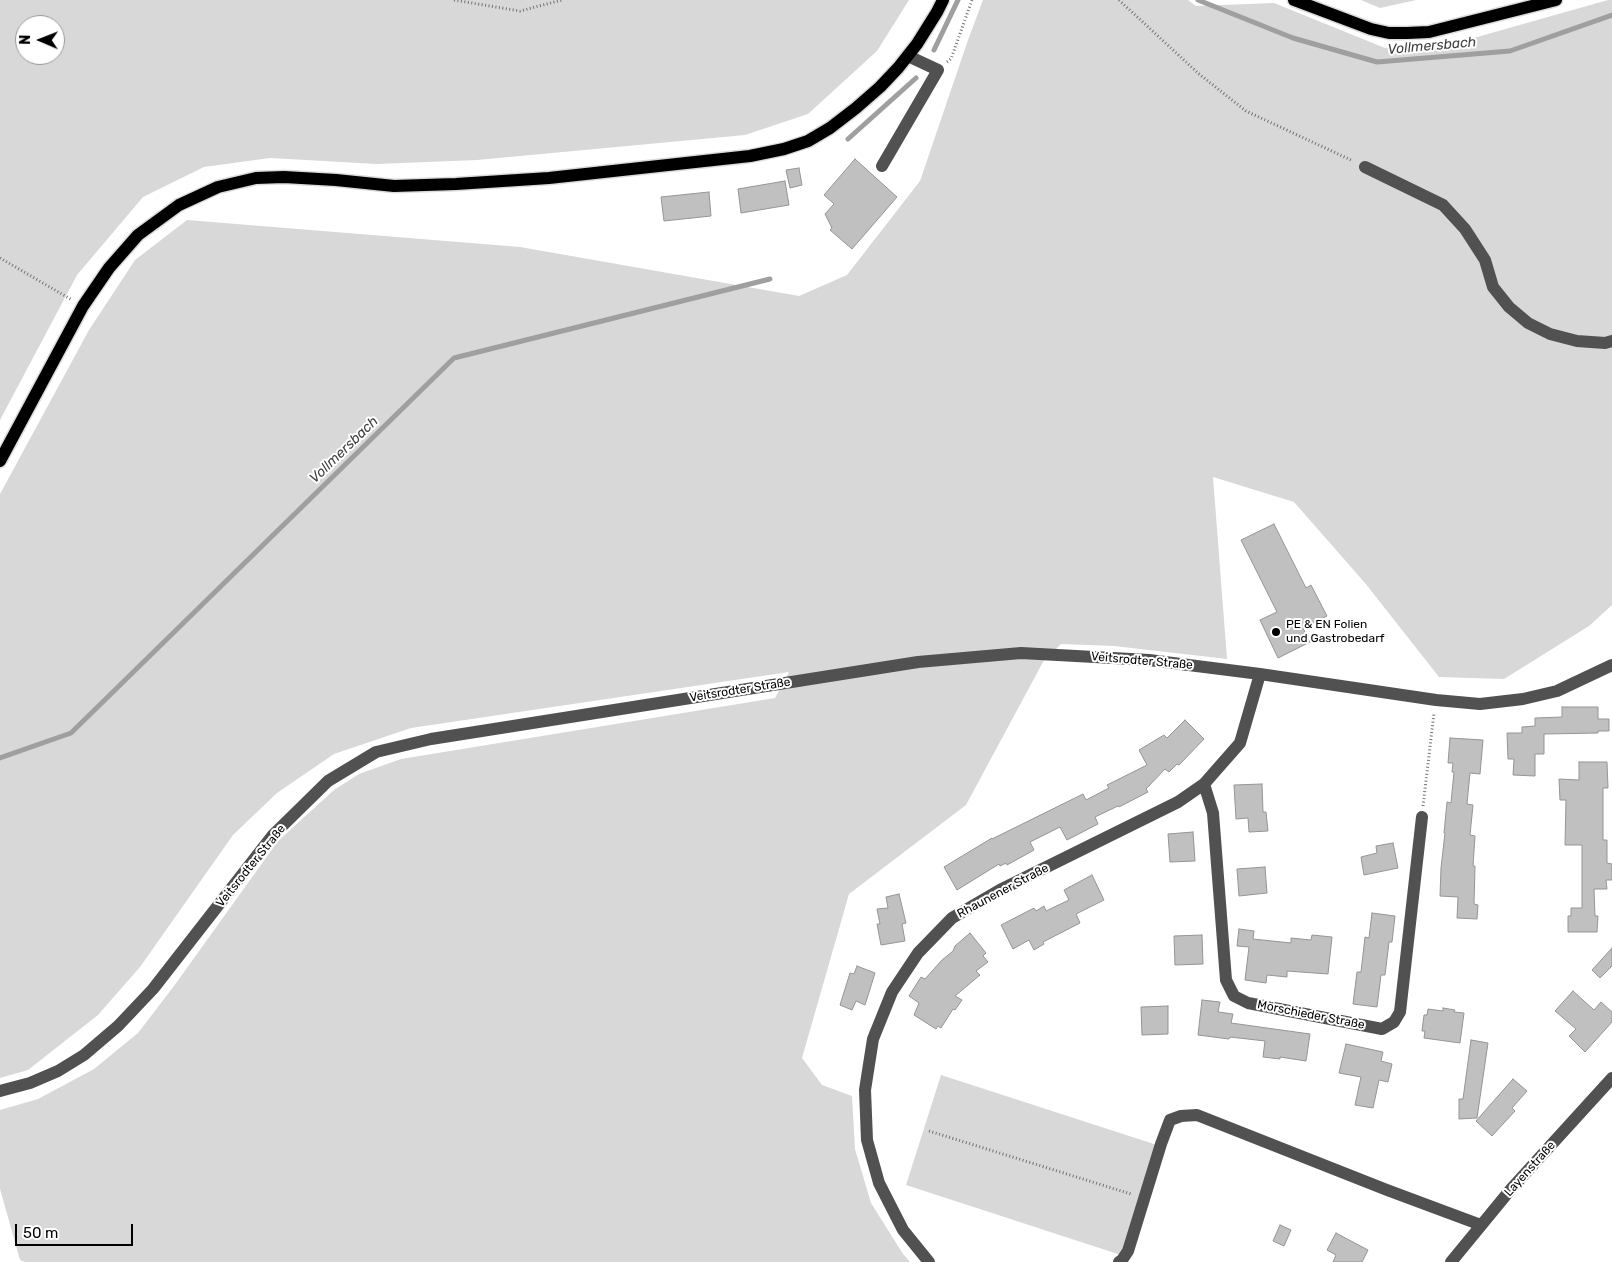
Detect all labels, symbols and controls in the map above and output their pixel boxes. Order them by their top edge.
north arrow [15,15,65,65]
water label: Vollmersbach [1387,34,1477,58]
text: N [17,35,34,45]
water label: Vollmersbach [306,413,382,487]
place label: PE & EN Folien und Gastrobedarf [1286,618,1384,646]
marker: PE & EN Folien und Gastrobedarf [1270,626,1282,638]
street label: Veitsrodter Straße [1091,649,1193,673]
street label: Veitsrodter Straße [688,675,792,705]
street label: Veitsrodter Straße [213,822,289,910]
street label: Rhaunener Straße [955,861,1051,921]
street label: Mörschieder Straße [1256,998,1366,1032]
street label: Layenstraße [1501,1138,1559,1200]
scale bar [18,1214,135,1246]
text: 50 m [23,1224,58,1242]

